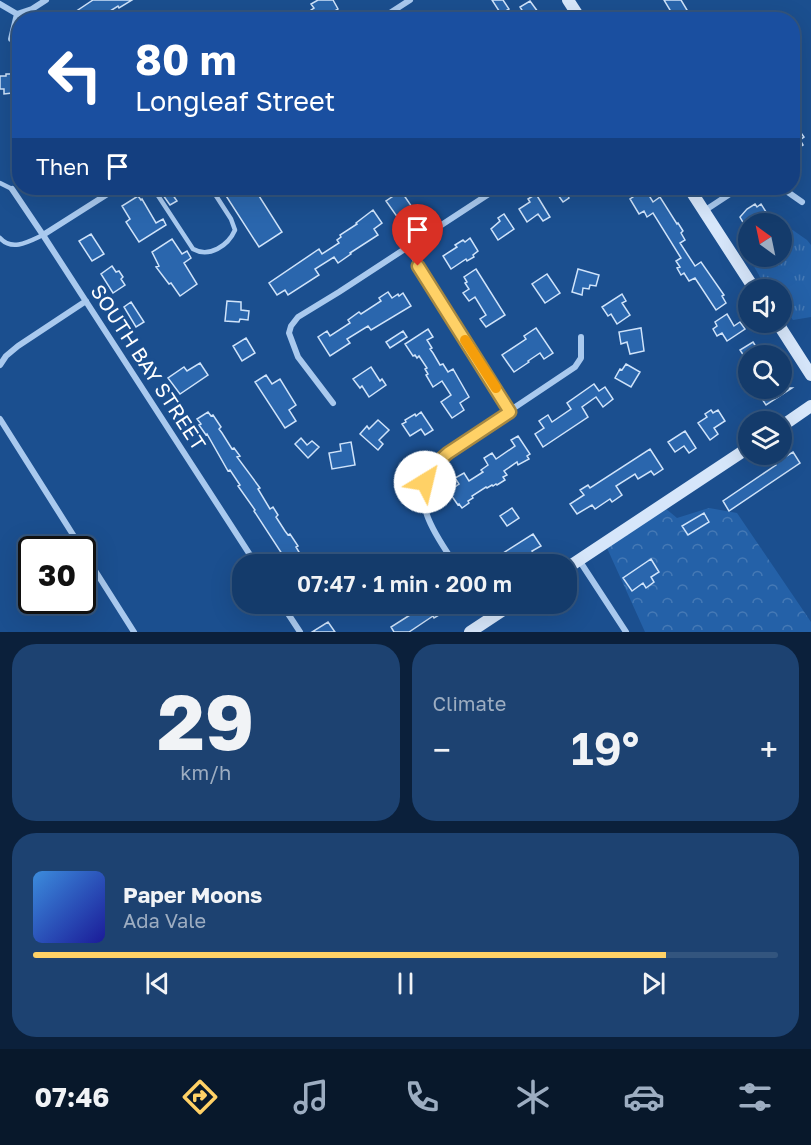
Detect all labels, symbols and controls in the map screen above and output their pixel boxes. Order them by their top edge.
text: 80 m [135,34,236,84]
icon: left [36,36,114,114]
text: Longleaf Street [135,85,335,117]
icon: arrive [101,150,134,183]
text: Then [36,153,89,180]
pin [392,204,443,266]
icon: arrive [401,213,434,246]
north arrow [738,213,792,267]
map controls [738,213,792,465]
button: sound [738,279,792,333]
street label: SOUTH BAY STREET [86,280,212,454]
button: search [738,345,792,399]
button: layers [738,411,792,465]
position arrow [393,450,457,514]
speed limit sign: 30 [18,536,96,614]
text: 07:47 · 1 min · 200 m [297,570,512,597]
text: 29 [157,674,254,767]
text: Climate [433,691,506,715]
text: 19° [571,721,639,775]
text: − [433,730,451,769]
text: + [760,730,778,769]
text: km/h [180,760,231,784]
text: Paper Moons [123,881,262,908]
text: Ada Vale [123,908,206,932]
icon: previous [141,967,174,1000]
icon: pause [389,967,422,1000]
icon: next [637,967,670,1000]
icon: directions [179,1076,221,1118]
icon: music [290,1076,332,1118]
icon: phone [401,1076,443,1118]
icon: climate [512,1076,554,1118]
icon: car [623,1076,665,1118]
icon: filters [734,1076,776,1118]
text: 07:46 [35,1081,110,1113]

